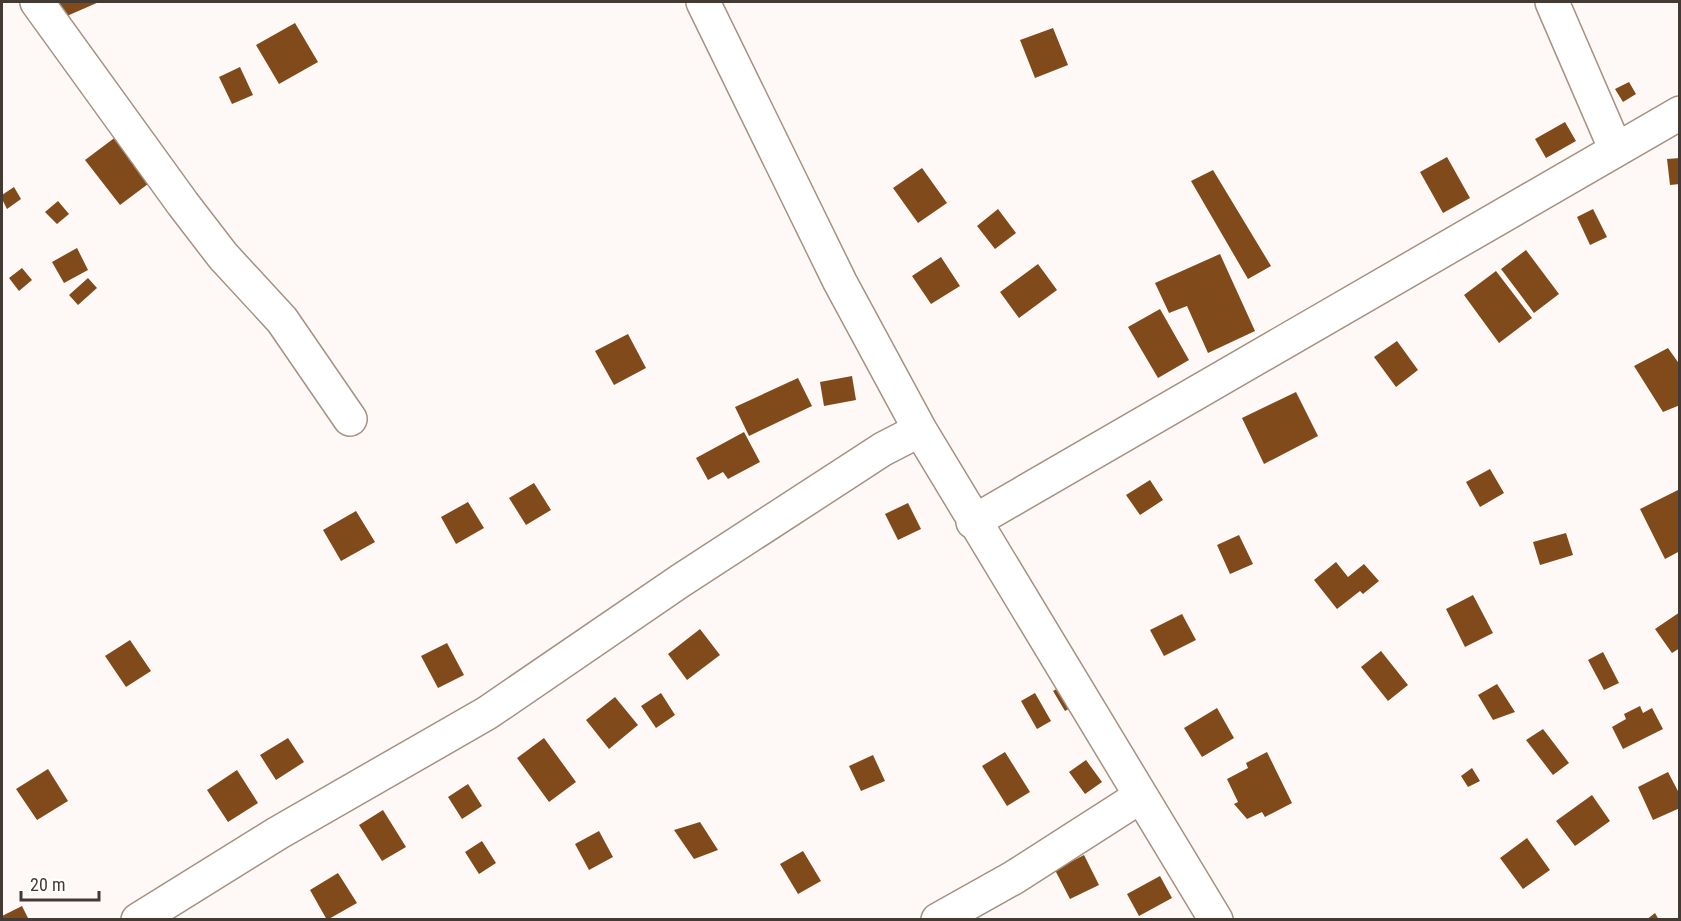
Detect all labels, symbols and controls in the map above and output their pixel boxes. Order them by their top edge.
scale bar [21,864,99,902]
text: 20 m [30,874,65,895]

